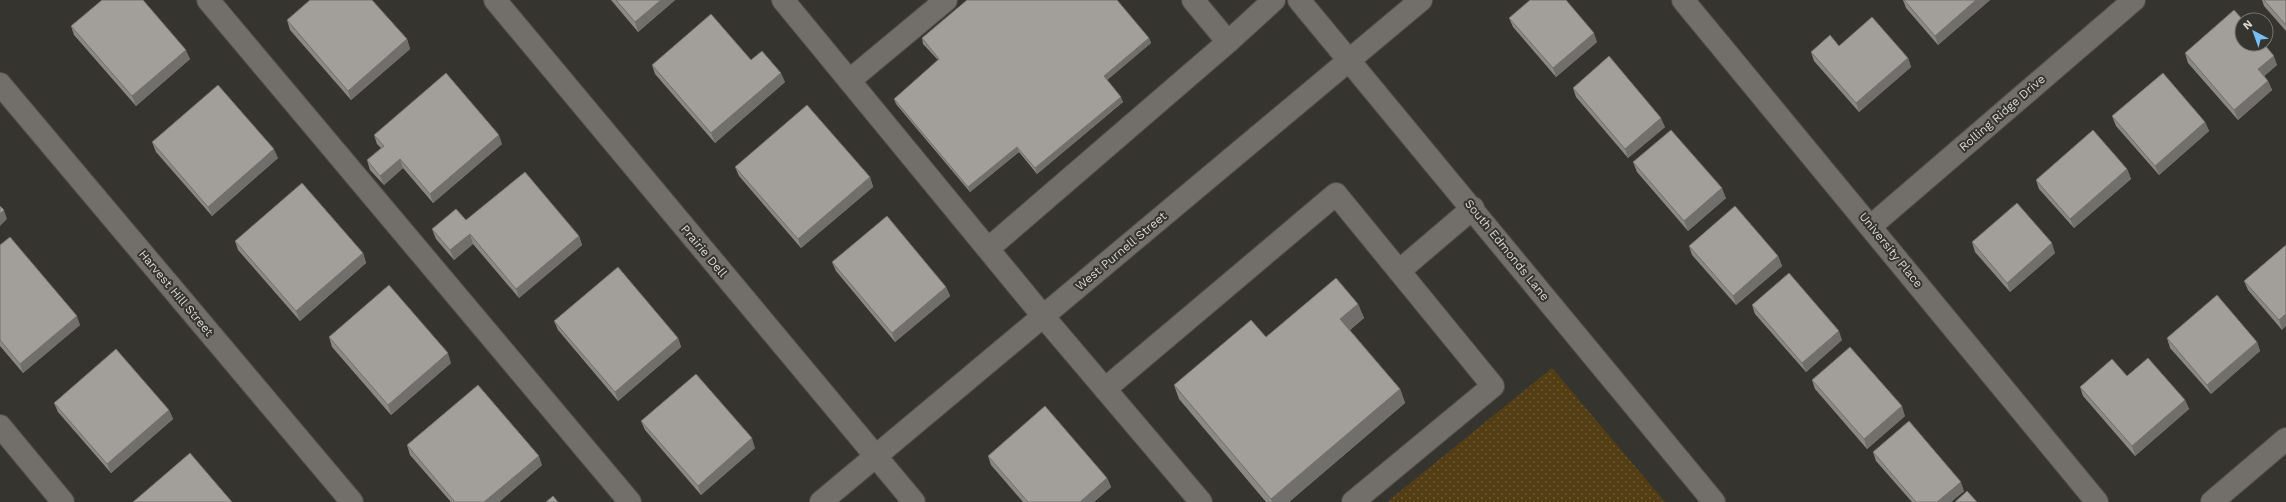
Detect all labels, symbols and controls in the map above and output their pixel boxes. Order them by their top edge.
north arrow [2234,12,2274,52]
text: N [2240,17,2255,32]
street label: Rolling Ridge Drive [1956,72,2048,154]
street label: South Edmonds Lane [1462,197,1552,303]
street label: West Purnell Street [1073,209,1169,293]
street label: University Place [1856,210,1926,291]
street label: Prairie Dell [678,222,730,280]
street label: Harvest Hill Street [136,247,216,339]

